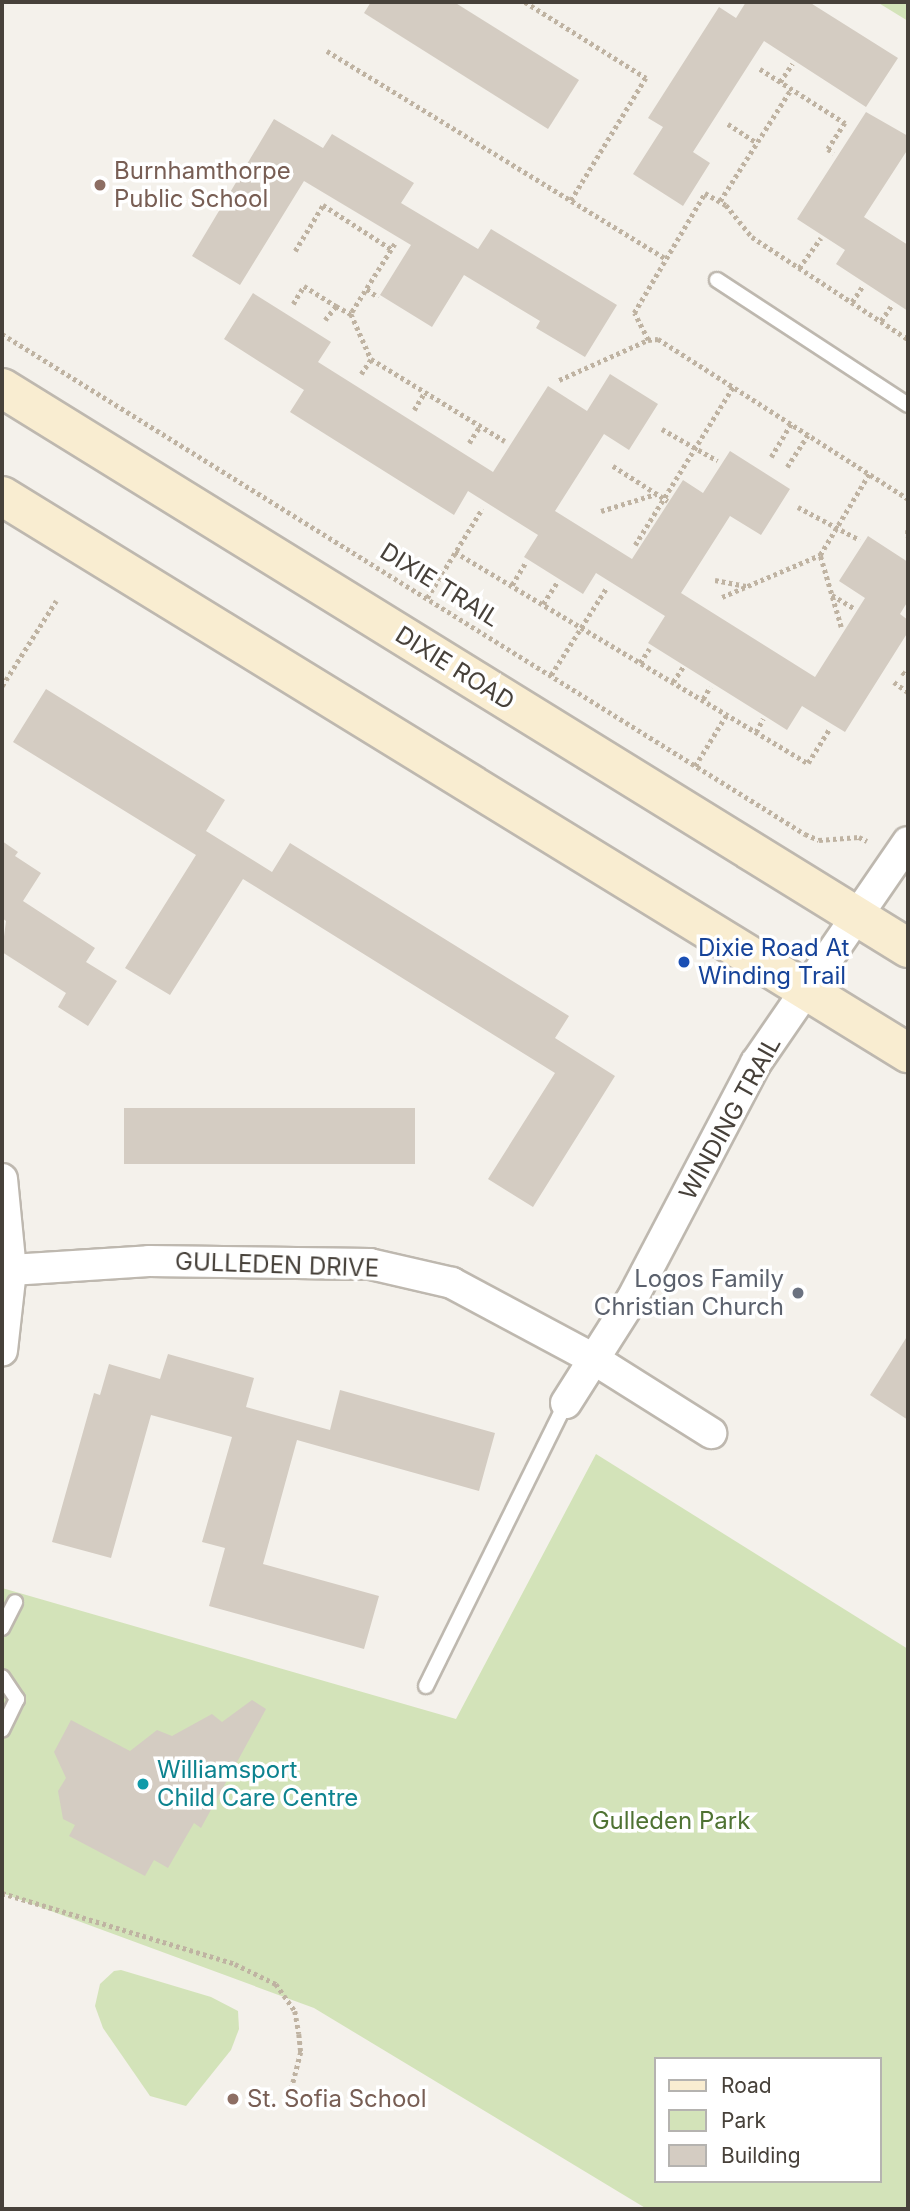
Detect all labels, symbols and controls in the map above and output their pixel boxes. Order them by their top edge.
place label: Burnhamthorpe Public School [114,157,291,213]
marker: Burnhamthorpe Public School [92,177,108,193]
street label: DIXIE TRAIL [375,537,505,633]
street label: DIXIE ROAD [390,620,520,716]
place label: Dixie Road At Winding Trail [698,934,849,990]
marker: Dixie Road At Winding Trail [676,954,692,970]
street label: WINDING TRAIL [673,1031,787,1205]
street label: GULLEDEN DRIVE [175,1247,379,1283]
place label: Logos Family Christian Church [594,1265,784,1321]
marker: Logos Family Christian Church [790,1285,806,1301]
place label: Williamsport Child Care Centre [157,1756,358,1812]
marker: Williamsport Child Care Centre [135,1776,151,1792]
park label: Gulleden Park [592,1807,750,1835]
legend [654,2057,882,2183]
text: Road [721,2073,772,2098]
place label: St. Sofia School [247,2085,427,2113]
marker: St. Sofia School [225,2091,241,2107]
text: Park [721,2108,766,2133]
text: Building [721,2143,801,2168]

